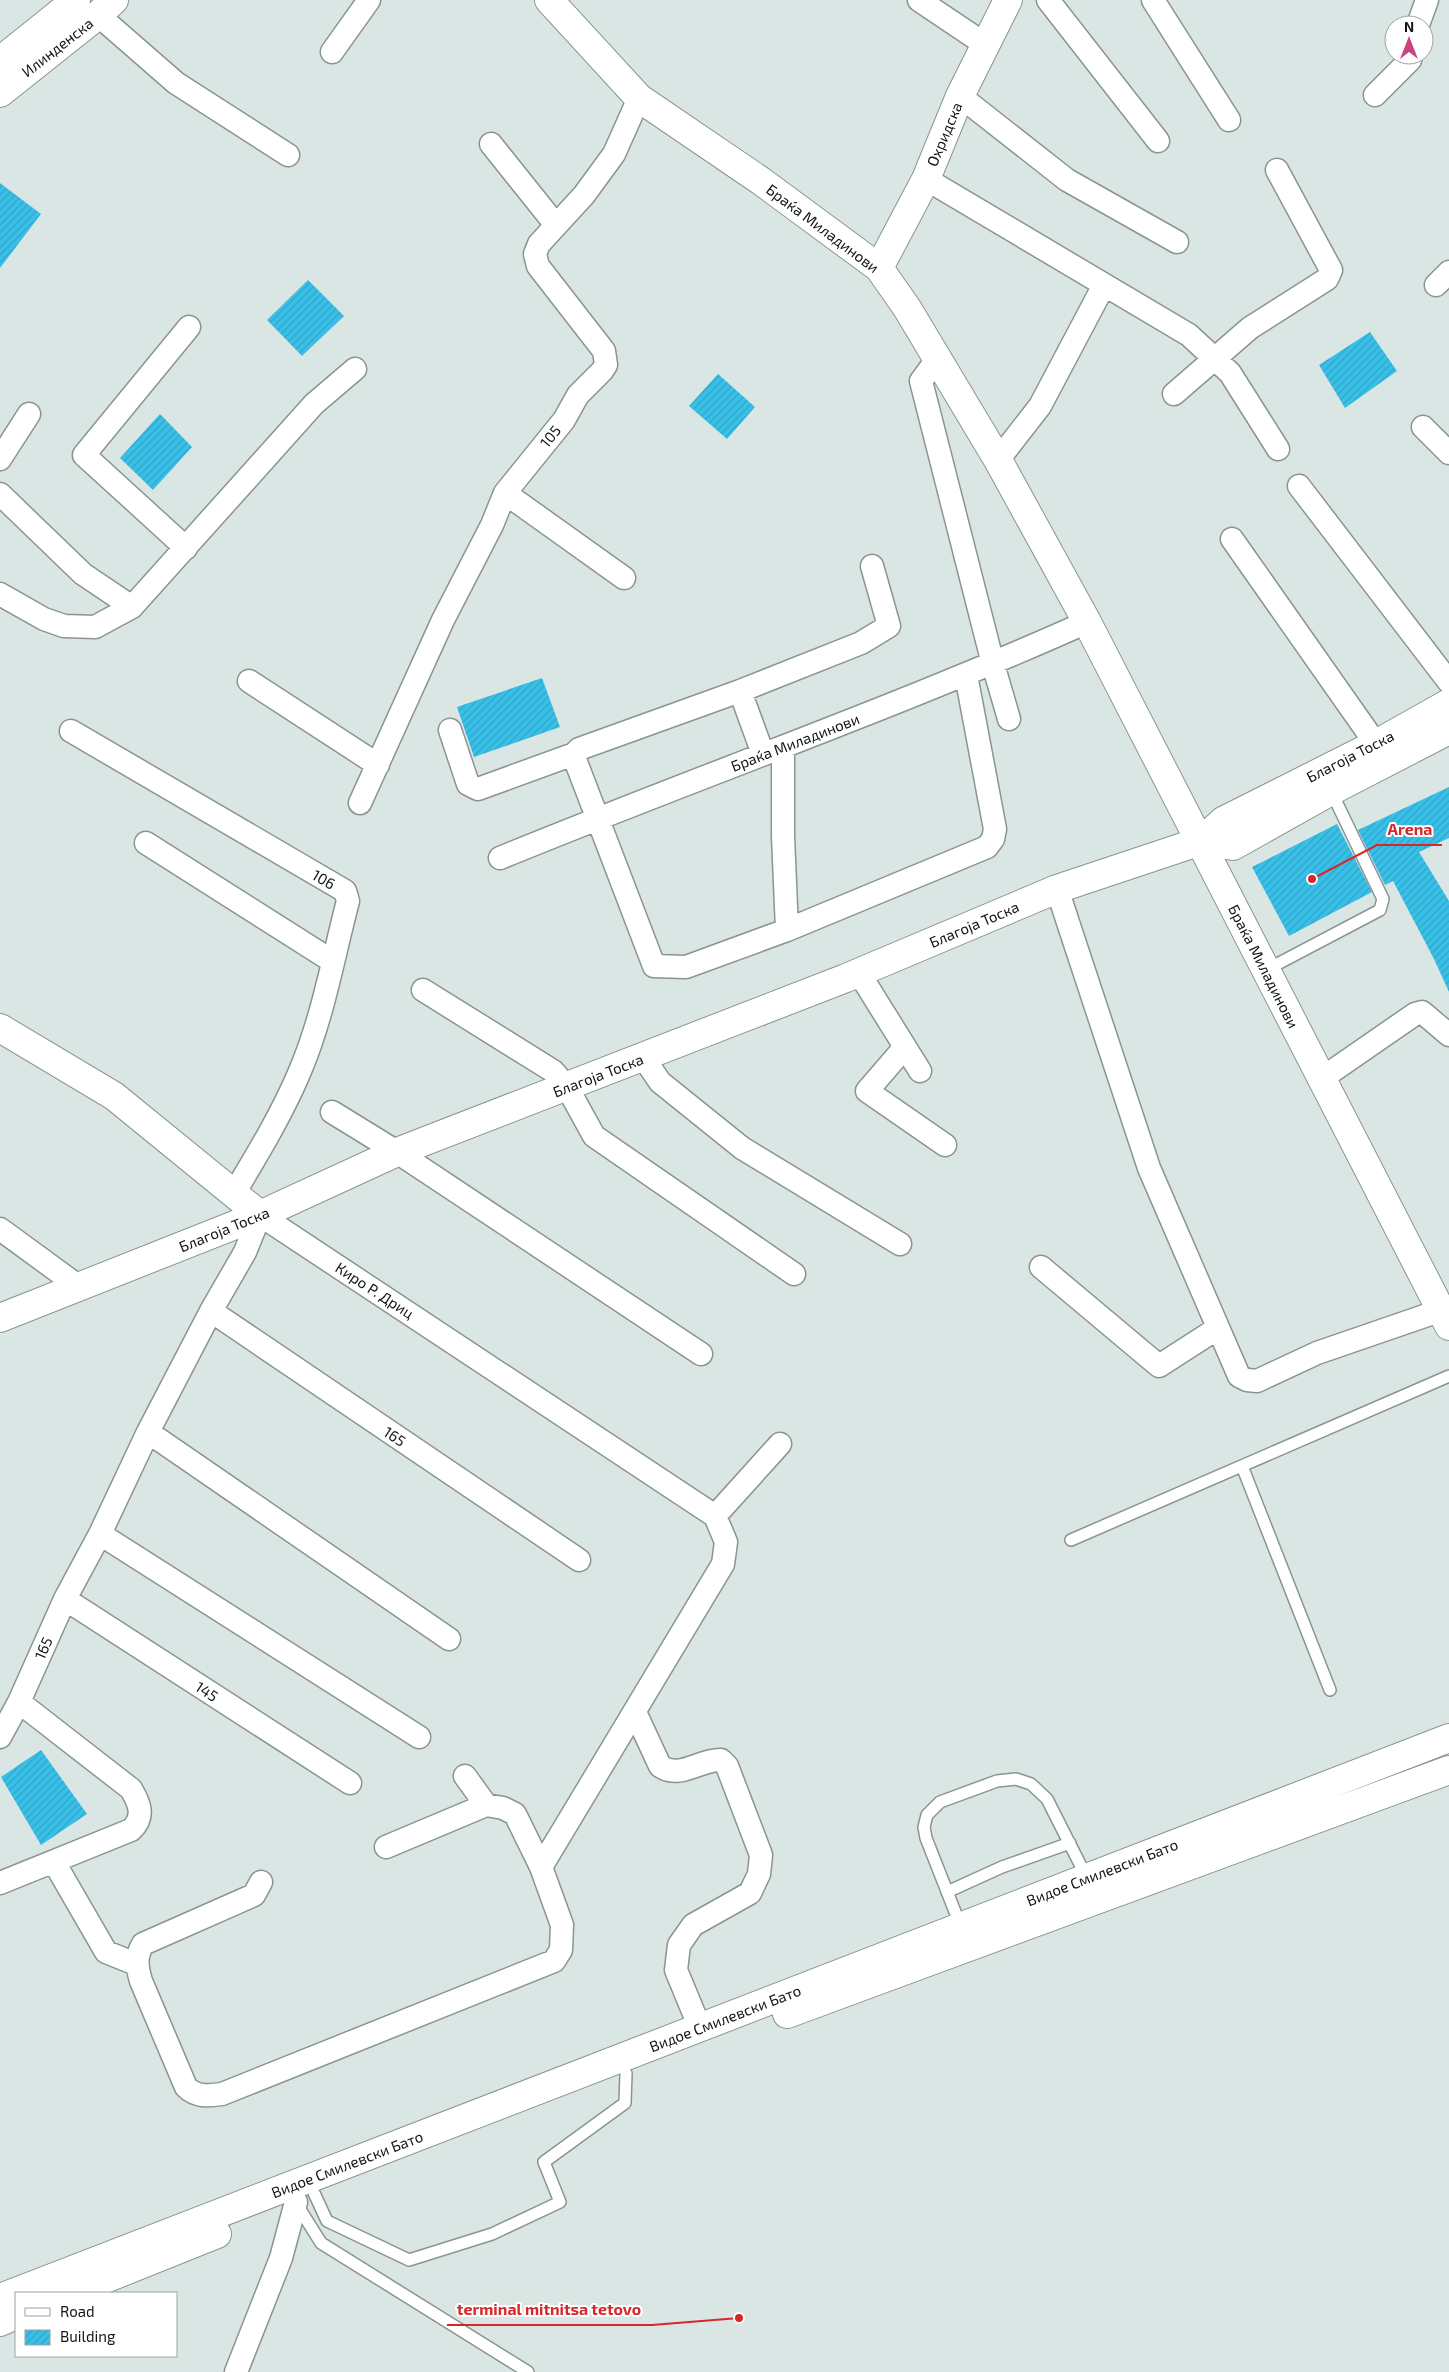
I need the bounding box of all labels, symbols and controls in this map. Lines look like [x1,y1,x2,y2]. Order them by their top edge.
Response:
street label: Илинденска [18,14,96,80]
north arrow [1384,15,1434,65]
text: N [1404,18,1414,35]
street label: Охридска [922,99,966,169]
street label: Браќа Миладинови [763,180,883,276]
street label: 105 [536,421,564,451]
street label: Браќа Миладинови [728,709,862,775]
street label: Благоја Тоска [1303,726,1397,787]
callout: Arena [1377,814,1442,845]
text: Arena [1388,819,1432,838]
street label: 106 [309,865,339,893]
street label: Благоја Тоска [926,897,1022,952]
street label: Браќа Миладинови [1225,901,1303,1031]
street label: Благоја Тоска [550,1049,646,1101]
street label: Благоја Тоска [176,1203,272,1256]
street label: Киро Р. Дриц [332,1258,418,1322]
street label: 165 [381,1422,409,1450]
street label: 165 [30,1634,56,1662]
street label: 145 [192,1677,222,1705]
street label: Видое Смилевски Бато [1024,1835,1180,1909]
street label: Видое Смилевски Бато [647,1981,803,2055]
street label: Видое Смилевски Бато [269,2127,425,2201]
legend [15,2292,178,2357]
callout: terminal mitnitsa tetovo [447,2294,652,2325]
text: terminal mitnitsa tetovo [457,2299,641,2318]
text: Road [60,2302,95,2320]
text: Building [60,2327,116,2345]

